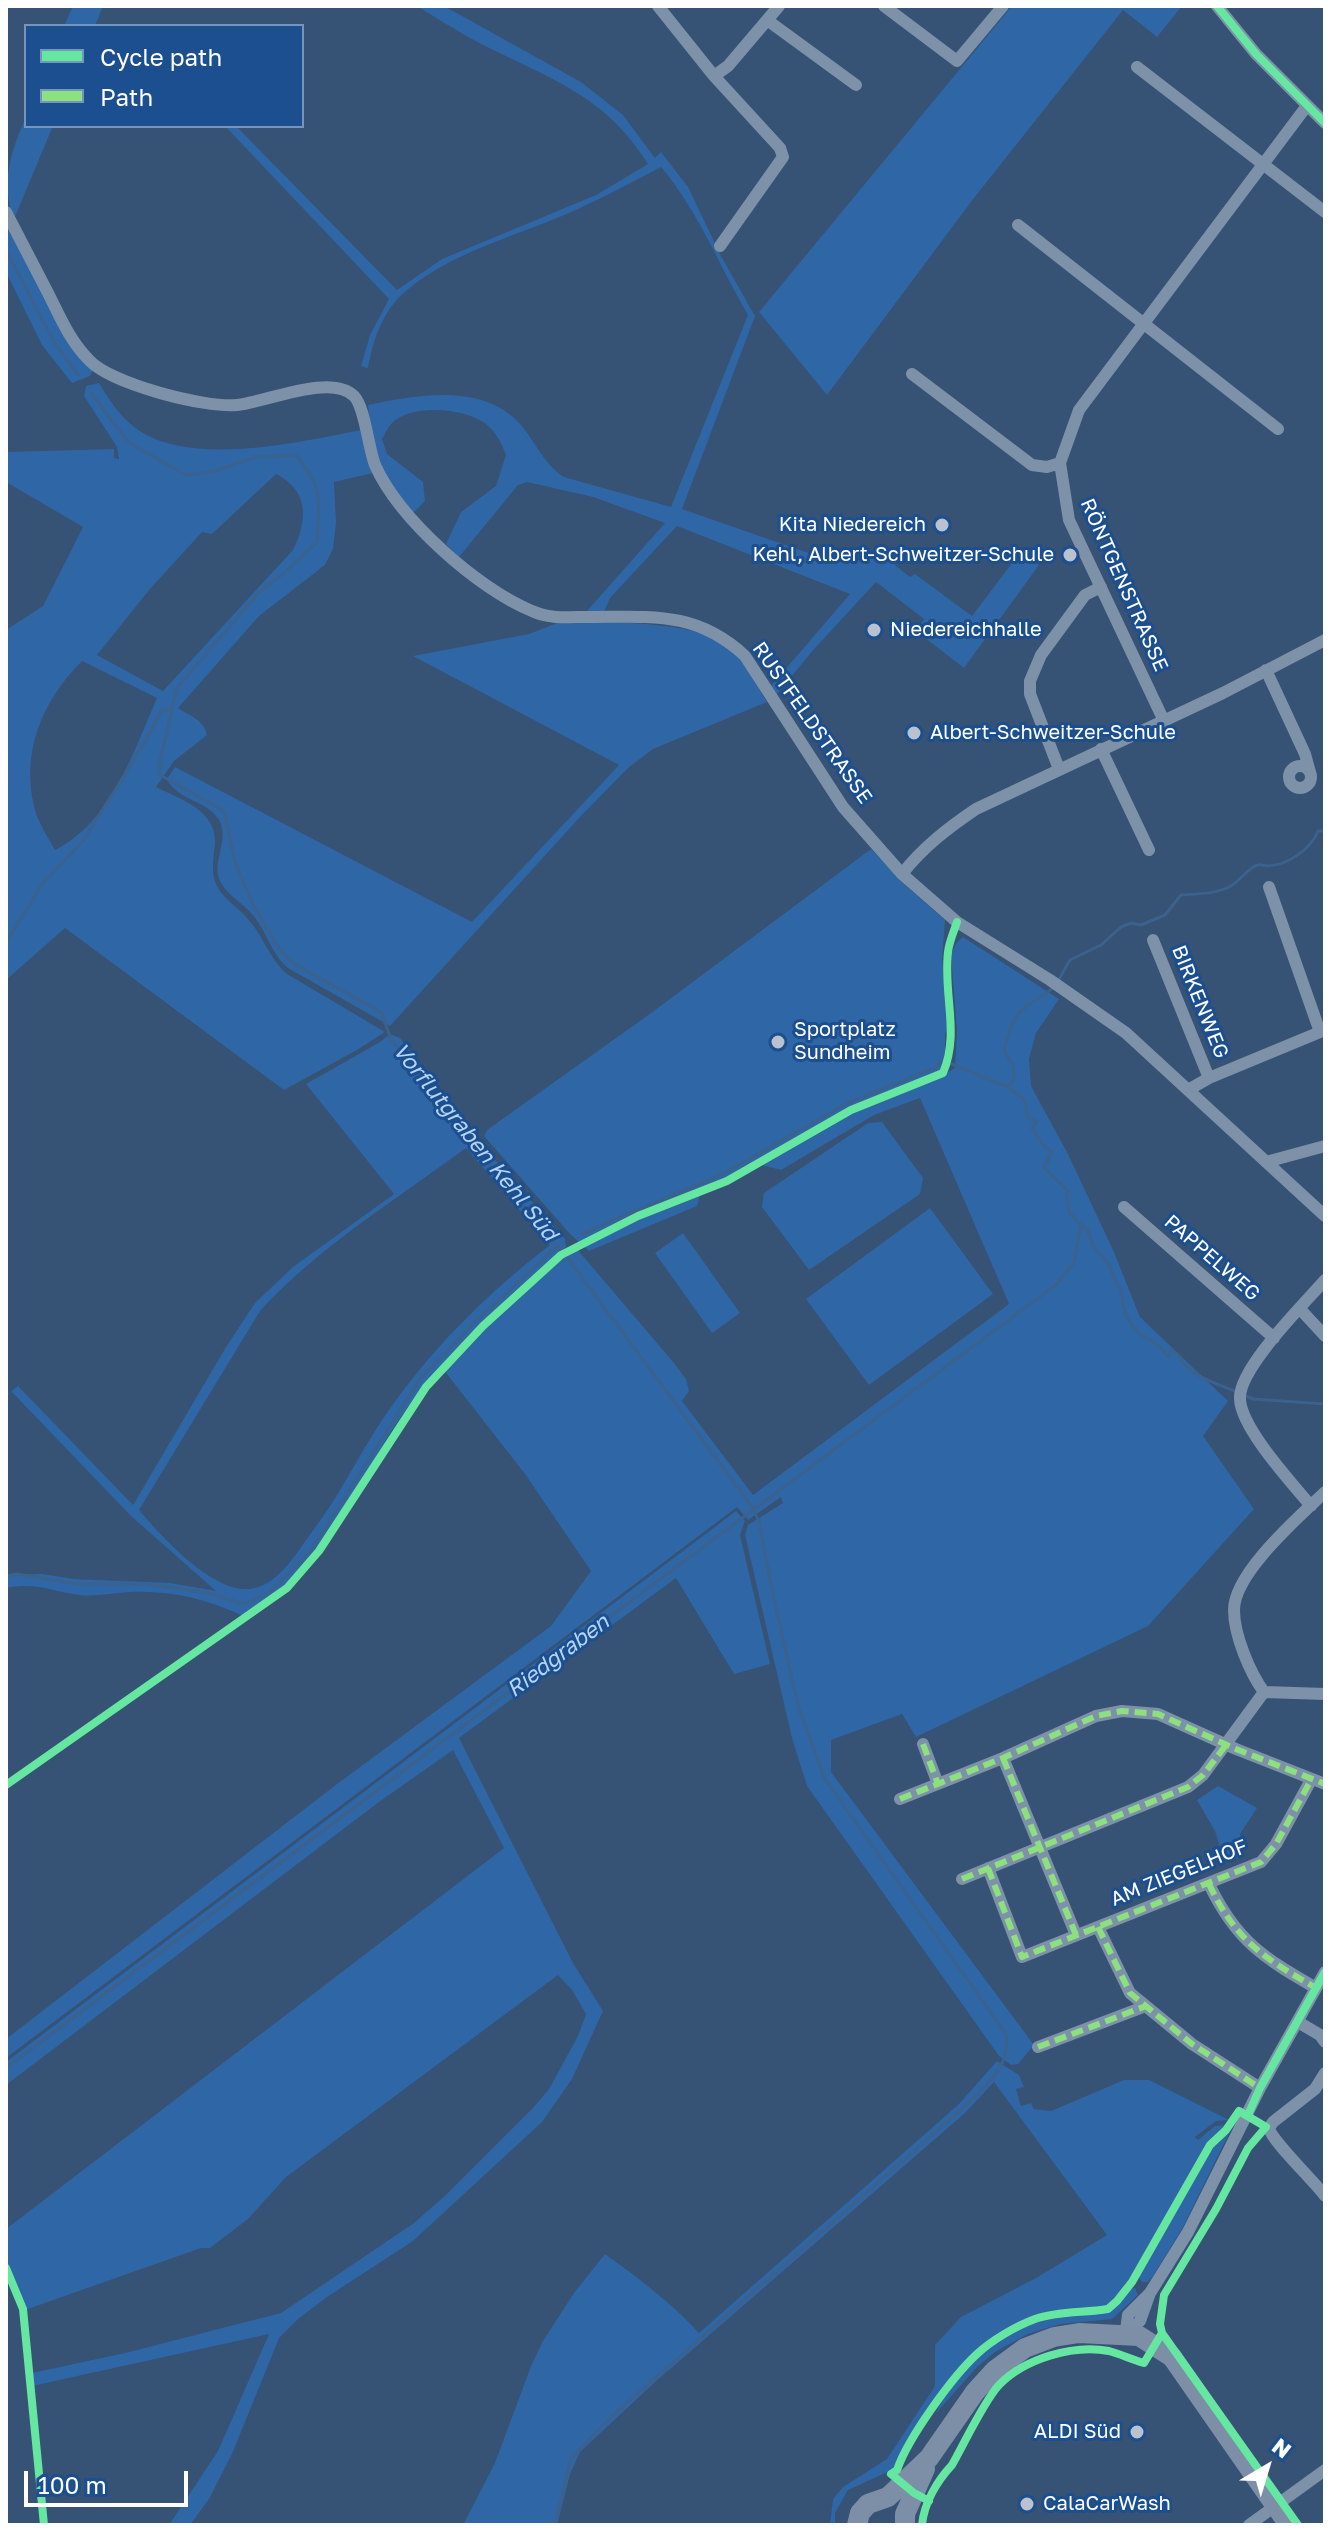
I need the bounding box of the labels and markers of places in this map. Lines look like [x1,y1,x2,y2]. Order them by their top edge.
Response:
place label: Kita Niedereich [779,513,926,537]
marker: Kita Niedereich [933,516,951,534]
place label: Kehl, Albert-Schweitzer-Schule [753,543,1054,567]
marker: Kehl, Albert-Schweitzer-Schule [1061,546,1079,564]
place label: Niedereichhalle [890,618,1042,642]
marker: Niedereichhalle [865,621,883,639]
place label: Albert-Schweitzer-Schule [930,721,1176,745]
marker: Albert-Schweitzer-Schule [905,724,923,742]
place label: Sportplatz Sundheim [794,1018,896,1065]
marker: Sportplatz Sundheim [769,1033,787,1051]
place label: ALDI Süd [1034,2420,1121,2444]
marker: ALDI Süd [1128,2423,1146,2441]
place label: CalaCarWash [1043,2492,1171,2516]
marker: CalaCarWash [1018,2495,1036,2513]

